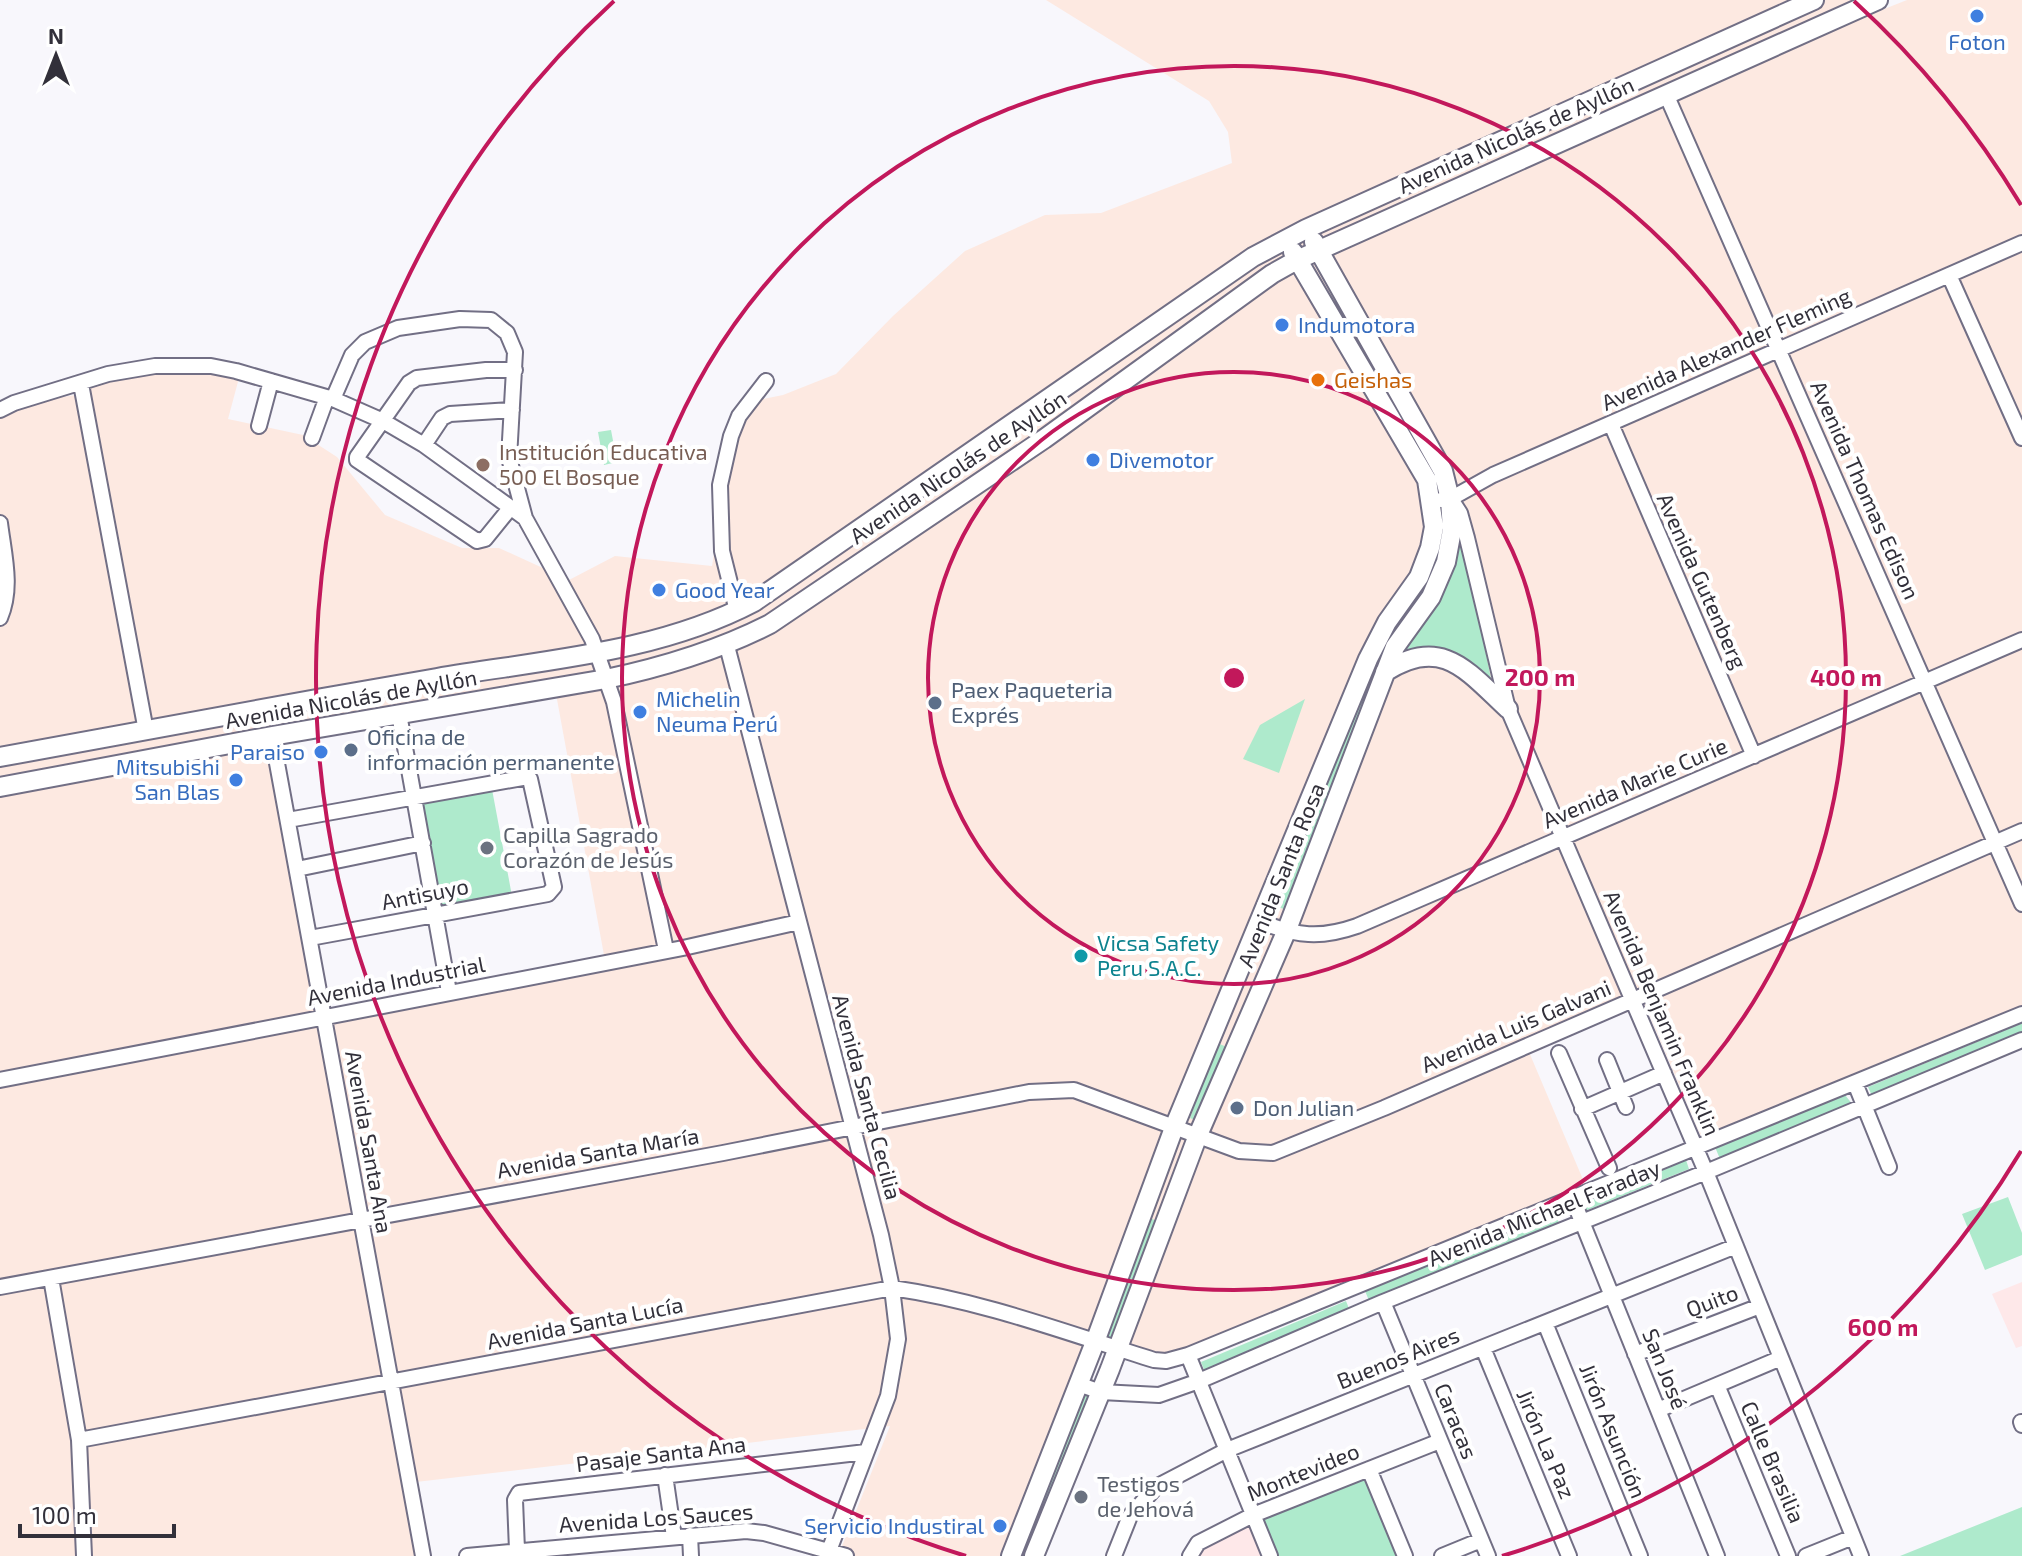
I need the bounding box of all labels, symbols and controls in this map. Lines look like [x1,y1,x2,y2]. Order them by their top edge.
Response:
marker: Foton [1968,7,1986,25]
north arrow [16,16,96,96]
text: N [48,22,64,48]
place label: Foton [1948,28,2006,54]
street label: Avenida Nicolás de Ayllón [1394,70,1637,198]
street label: Avenida Alexander Fleming [1597,281,1854,415]
place label: Indumotora [1298,311,1415,337]
marker: Indumotora [1273,316,1291,334]
place label: Geishas [1334,366,1412,392]
marker: Geishas [1309,371,1327,389]
street label: Avenida Thomas Edison [1806,376,1926,603]
street label: Avenida Nicolás de Ayllón [844,384,1070,548]
place label: Institución Educativa 500 El Bosque [499,438,708,489]
place label: Divemotor [1109,446,1214,472]
marker: Divemotor [1084,451,1102,469]
marker: Institución Educativa 500 El Bosque [474,456,492,474]
street label: Avenida Gutenberg [1653,489,1753,672]
place label: Good Year [675,576,775,602]
marker: Good Year [650,581,668,599]
text: 200 m [1505,662,1575,691]
text: 400 m [1810,662,1882,691]
street label: Avenida Nicolás de Ayllón [223,663,479,733]
centre of rings [1220,664,1248,692]
place label: Paex Paqueteria Exprés [951,676,1113,727]
place label: Michelin Neuma Perú [656,685,778,736]
marker: Paex Paqueteria Exprés [926,694,944,712]
marker: Michelin Neuma Perú [631,703,649,721]
place label: Oficina de información permanente [367,723,615,774]
street label: Avenida Marie Curie [1538,731,1731,833]
place label: Paraiso [230,738,305,764]
marker: Oficina de información permanente [342,741,360,759]
marker: Paraiso [312,743,330,761]
place label: Mitsubishi San Blas [116,753,220,804]
marker: Mitsubishi San Blas [227,771,245,789]
street label: Avenida Santa Rosa [1231,779,1329,970]
place label: Capilla Sagrado Corazón de Jesús [503,821,673,872]
marker: Capilla Sagrado Corazón de Jesús [478,839,496,857]
street label: Antisuyo [379,872,470,914]
street label: Avenida Benjamin Franklin [1598,886,1726,1139]
place label: Vicsa Safety Peru S.A.C. [1097,929,1220,980]
marker: Vicsa Safety Peru S.A.C. [1072,947,1090,965]
street label: Avenida Industrial [305,950,487,1010]
street label: Avenida Luis Galvani [1417,973,1614,1077]
street label: Avenida Santa Cecilia [828,991,908,1202]
street label: Avenida Santa Ana [341,1048,399,1235]
place label: Don Julian [1253,1094,1354,1120]
marker: Don Julian [1228,1099,1246,1117]
street label: Avenida Santa María [495,1121,701,1183]
street label: Avenida Michael Faraday [1424,1153,1664,1271]
street label: Quito [1682,1278,1742,1323]
street label: Avenida Santa Lucía [485,1290,685,1354]
text: 600 m [1848,1312,1918,1341]
street label: Buenos Aires [1333,1321,1463,1393]
street label: San José [1638,1325,1694,1413]
street label: Jirón Asunción [1575,1360,1653,1502]
street label: Caracas [1430,1379,1484,1462]
street label: Jirón La Paz [1512,1385,1582,1502]
street label: Calle Brasilia [1737,1397,1811,1526]
street label: Pasaje Santa Ana [574,1430,747,1477]
street label: Montevideo [1243,1437,1363,1505]
place label: Testigos de Jehová [1097,1470,1194,1521]
scale bar [20,1488,174,1538]
marker: Testigos de Jehová [1072,1488,1090,1506]
street label: Avenida Los Sauces [558,1497,754,1537]
text: 100 m [32,1500,97,1529]
place label: Servicio Industiral [804,1512,984,1538]
marker: Servicio Industiral [991,1517,1009,1535]

